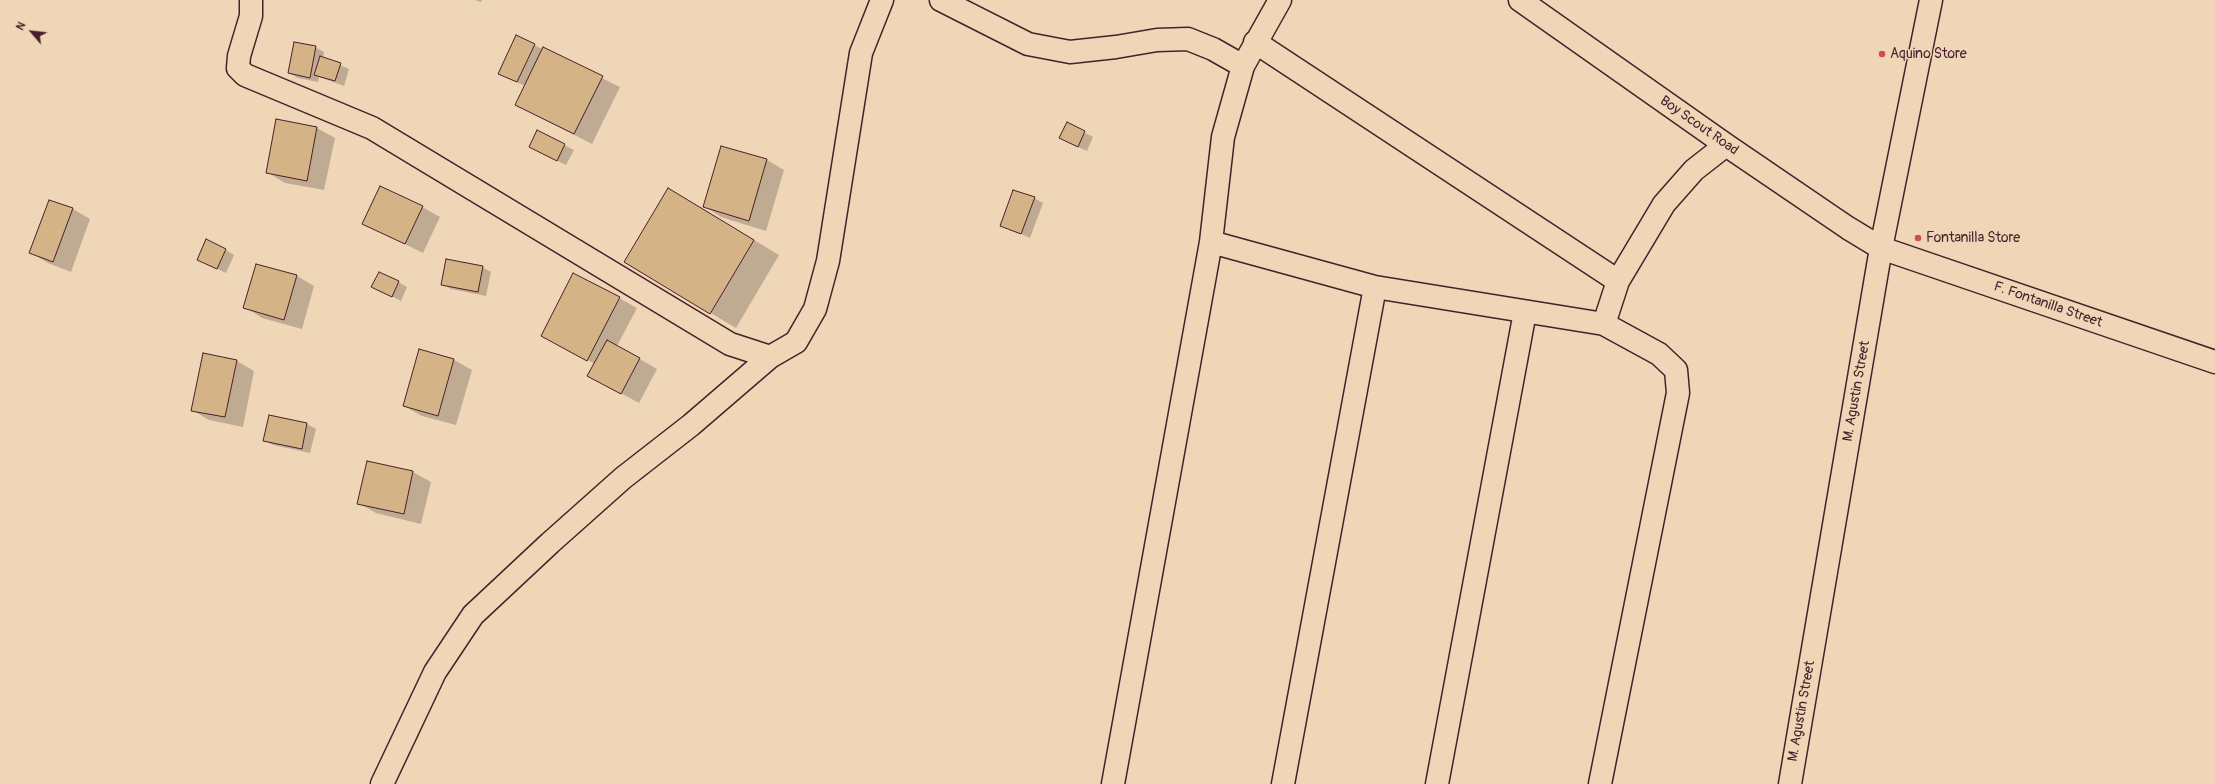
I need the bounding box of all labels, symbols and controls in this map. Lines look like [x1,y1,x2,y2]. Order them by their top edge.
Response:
north arrow [12,12,52,52]
text: N [13,20,28,32]
place label: Aquino Store [1890,46,1967,62]
marker: Aquino Store [1877,49,1887,59]
street label: Boy Scout Road [1657,93,1741,159]
place label: Fontanilla Store [1926,230,2020,246]
marker: Fontanilla Store [1913,233,1923,243]
street label: F. Fontanilla Street [1991,279,2105,331]
street label: M. Agustin Street [1840,339,1874,443]
street label: M. Agustin Street [1785,659,1819,763]

